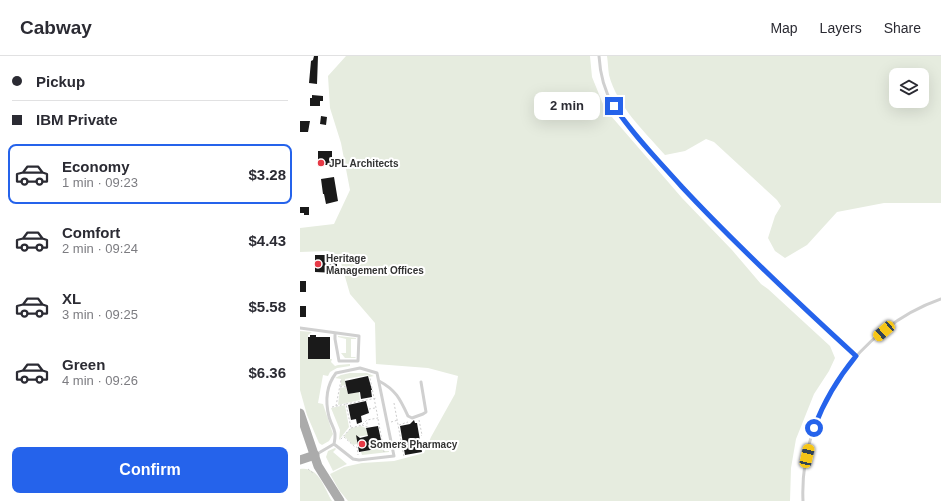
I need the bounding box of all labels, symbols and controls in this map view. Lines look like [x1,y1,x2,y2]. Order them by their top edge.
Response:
text: Cabway [20,17,92,38]
text: Map [770,20,798,36]
text: Layers [820,20,862,36]
text: Share [884,20,921,36]
map controls [889,68,929,108]
button: layers [889,68,929,108]
text: Pickup [36,73,85,90]
callout: 2 min [534,92,600,120]
route end [605,97,623,115]
text: 2 min [550,98,584,113]
text: IBM Private [36,111,118,128]
icon: car [14,156,50,192]
text: Economy [62,158,130,175]
marker: JPL Architects [316,158,326,168]
place label: JPL Architects [329,158,399,169]
text: $3.28 [248,166,286,183]
text: 1 min · 09:23 [62,175,138,190]
icon: car [14,222,50,258]
text: Comfort [62,224,120,241]
text: $4.43 [248,232,286,249]
text: 2 min · 09:24 [62,241,138,256]
place label: Heritage Management Offices [326,253,424,276]
marker: Heritage Management Offices [313,259,323,269]
icon: car [14,288,50,324]
text: XL [62,290,81,307]
text: $5.58 [248,298,286,315]
text: 3 min · 09:25 [62,307,138,322]
car [871,319,897,343]
icon: car [14,354,50,390]
text: Green [62,356,105,373]
text: $6.36 [248,364,286,381]
text: 4 min · 09:26 [62,373,138,388]
route start [805,419,823,437]
marker: Somers Pharmacy [357,439,367,449]
place label: Somers Pharmacy [370,439,458,450]
car [798,443,816,469]
button: Confirm [12,447,288,493]

